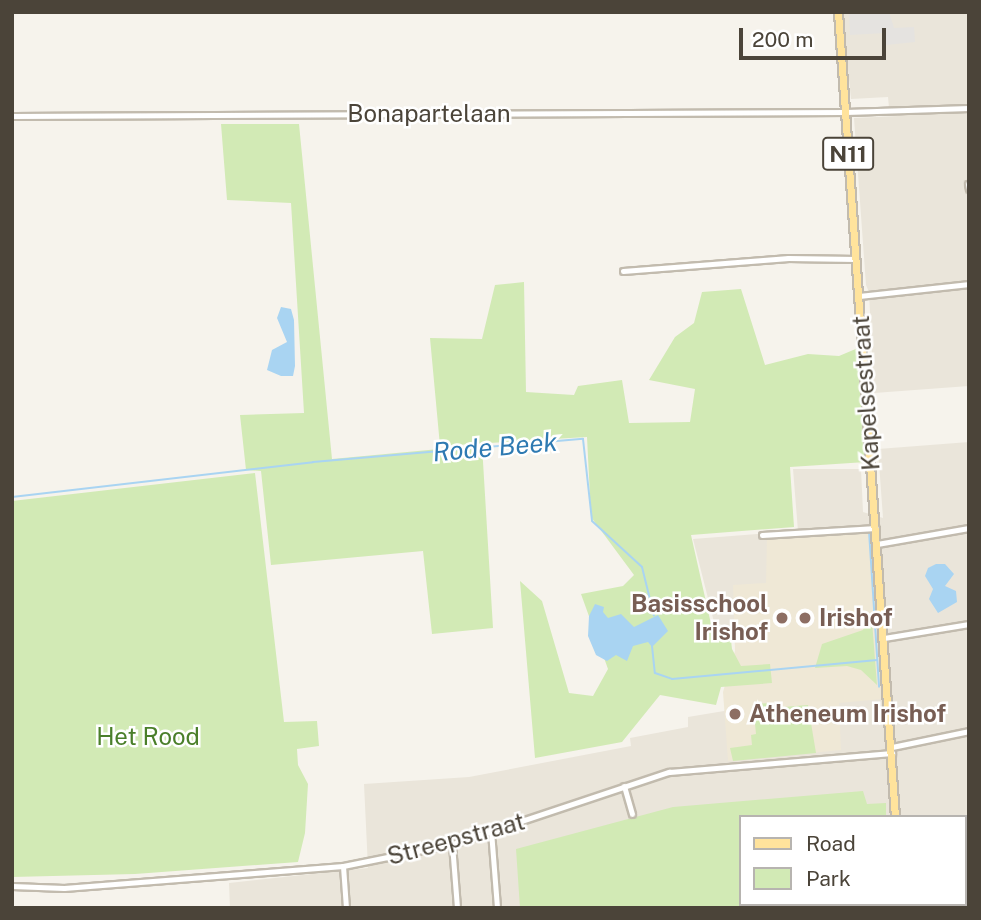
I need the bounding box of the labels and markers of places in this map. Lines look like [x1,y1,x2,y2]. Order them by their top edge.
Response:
place label: Basisschool Irishof [631,590,768,646]
place label: Irishof [819,604,893,632]
marker: Basisschool Irishof [774,610,790,626]
marker: Irishof [797,610,813,626]
place label: Atheneum Irishof [749,700,946,728]
marker: Atheneum Irishof [727,706,743,722]

